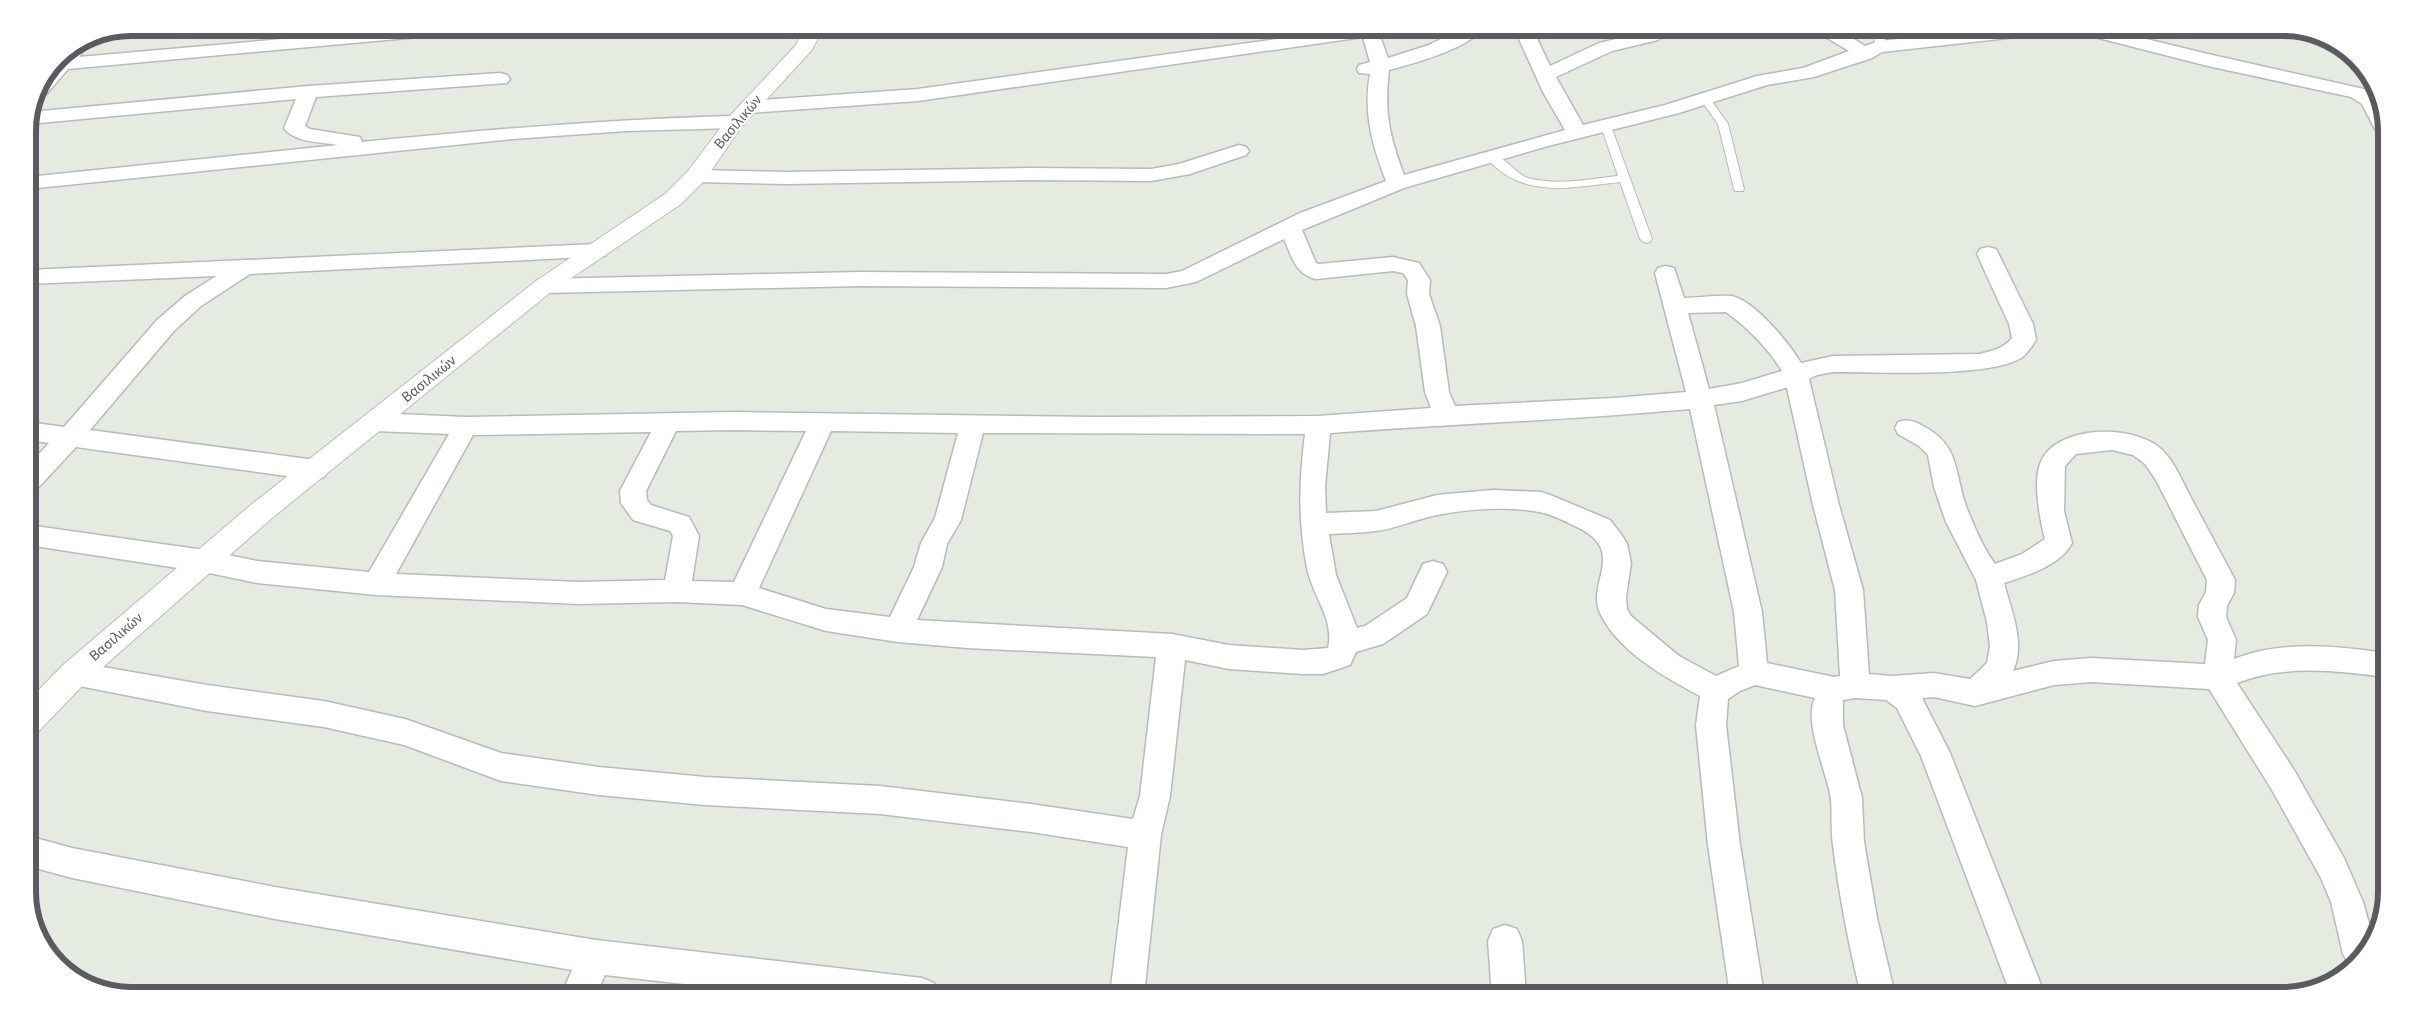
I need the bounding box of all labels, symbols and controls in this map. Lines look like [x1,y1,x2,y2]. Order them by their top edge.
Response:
street label: Βασιλικών [709,90,767,154]
street label: Βασιλικών [397,350,461,408]
street label: Βασιλικών [85,608,147,666]

